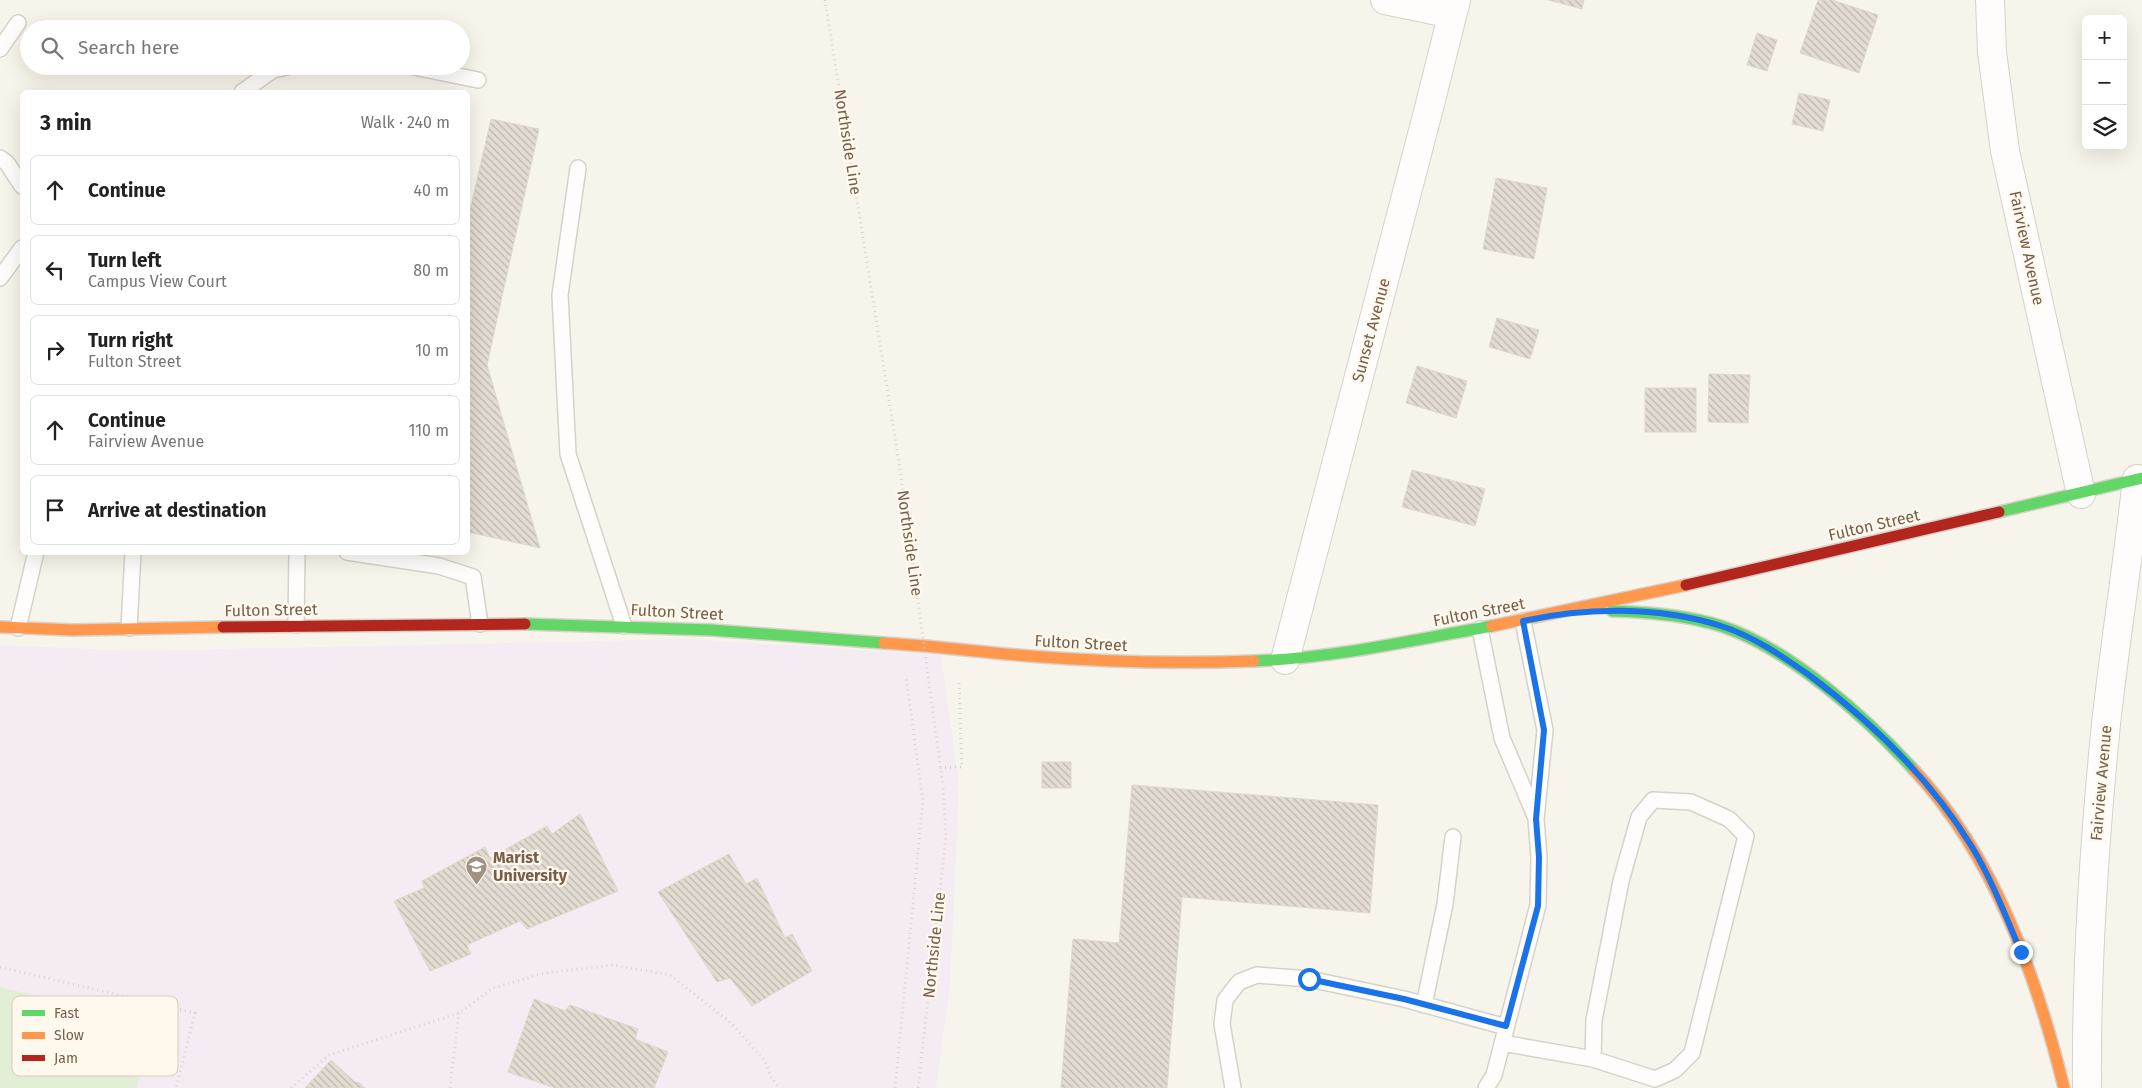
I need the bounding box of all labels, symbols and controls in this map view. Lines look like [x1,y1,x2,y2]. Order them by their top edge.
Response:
map controls [2082,15,2127,150]
button: + [2082,15,2127,60]
search box [20,20,470,75]
icon: search [38,34,66,62]
text: Search here [78,36,179,59]
button: − [2082,60,2127,105]
street label: Northside Line [830,88,866,196]
button: layers [2082,105,2127,150]
text: 3 min [40,110,92,136]
text: Walk · 240 m [361,113,450,132]
icon: ahead [41,176,69,204]
text: Continue [88,179,166,202]
text: 40 m [414,181,449,200]
street label: Fairview Avenue [2006,189,2048,307]
text: Turn left [88,249,162,272]
icon: left [41,256,69,284]
text: 80 m [413,261,449,280]
text: Campus View Court [88,272,227,291]
street label: Sunset Avenue [1348,276,1394,384]
text: Turn right [88,329,173,352]
icon: right [41,336,69,364]
text: 10 m [415,341,449,360]
text: Fulton Street [88,352,181,371]
text: Continue [88,409,166,432]
icon: ahead [41,416,69,444]
text: 110 m [408,421,449,440]
text: Fairview Avenue [88,432,204,451]
street label: Northside Line [893,489,927,597]
icon: arrive [41,496,69,524]
text: Arrive at destination [88,499,267,522]
street label: Fulton Street [1826,505,1922,545]
street label: Fulton Street [1431,594,1527,630]
street label: Fulton Street [224,600,318,620]
street label: Fulton Street [630,600,724,624]
street label: Fulton Street [1034,631,1128,655]
street label: Fairview Avenue [2086,724,2116,842]
place label: Marist University [493,848,568,885]
school or university icon: Marist University [465,854,489,885]
street label: Northside Line [919,891,949,999]
route end [2010,941,2033,964]
route start [1298,968,1321,991]
legend [12,996,178,1076]
text: Fast [54,1005,80,1022]
text: Slow [54,1027,84,1044]
text: Jam [54,1050,78,1067]

